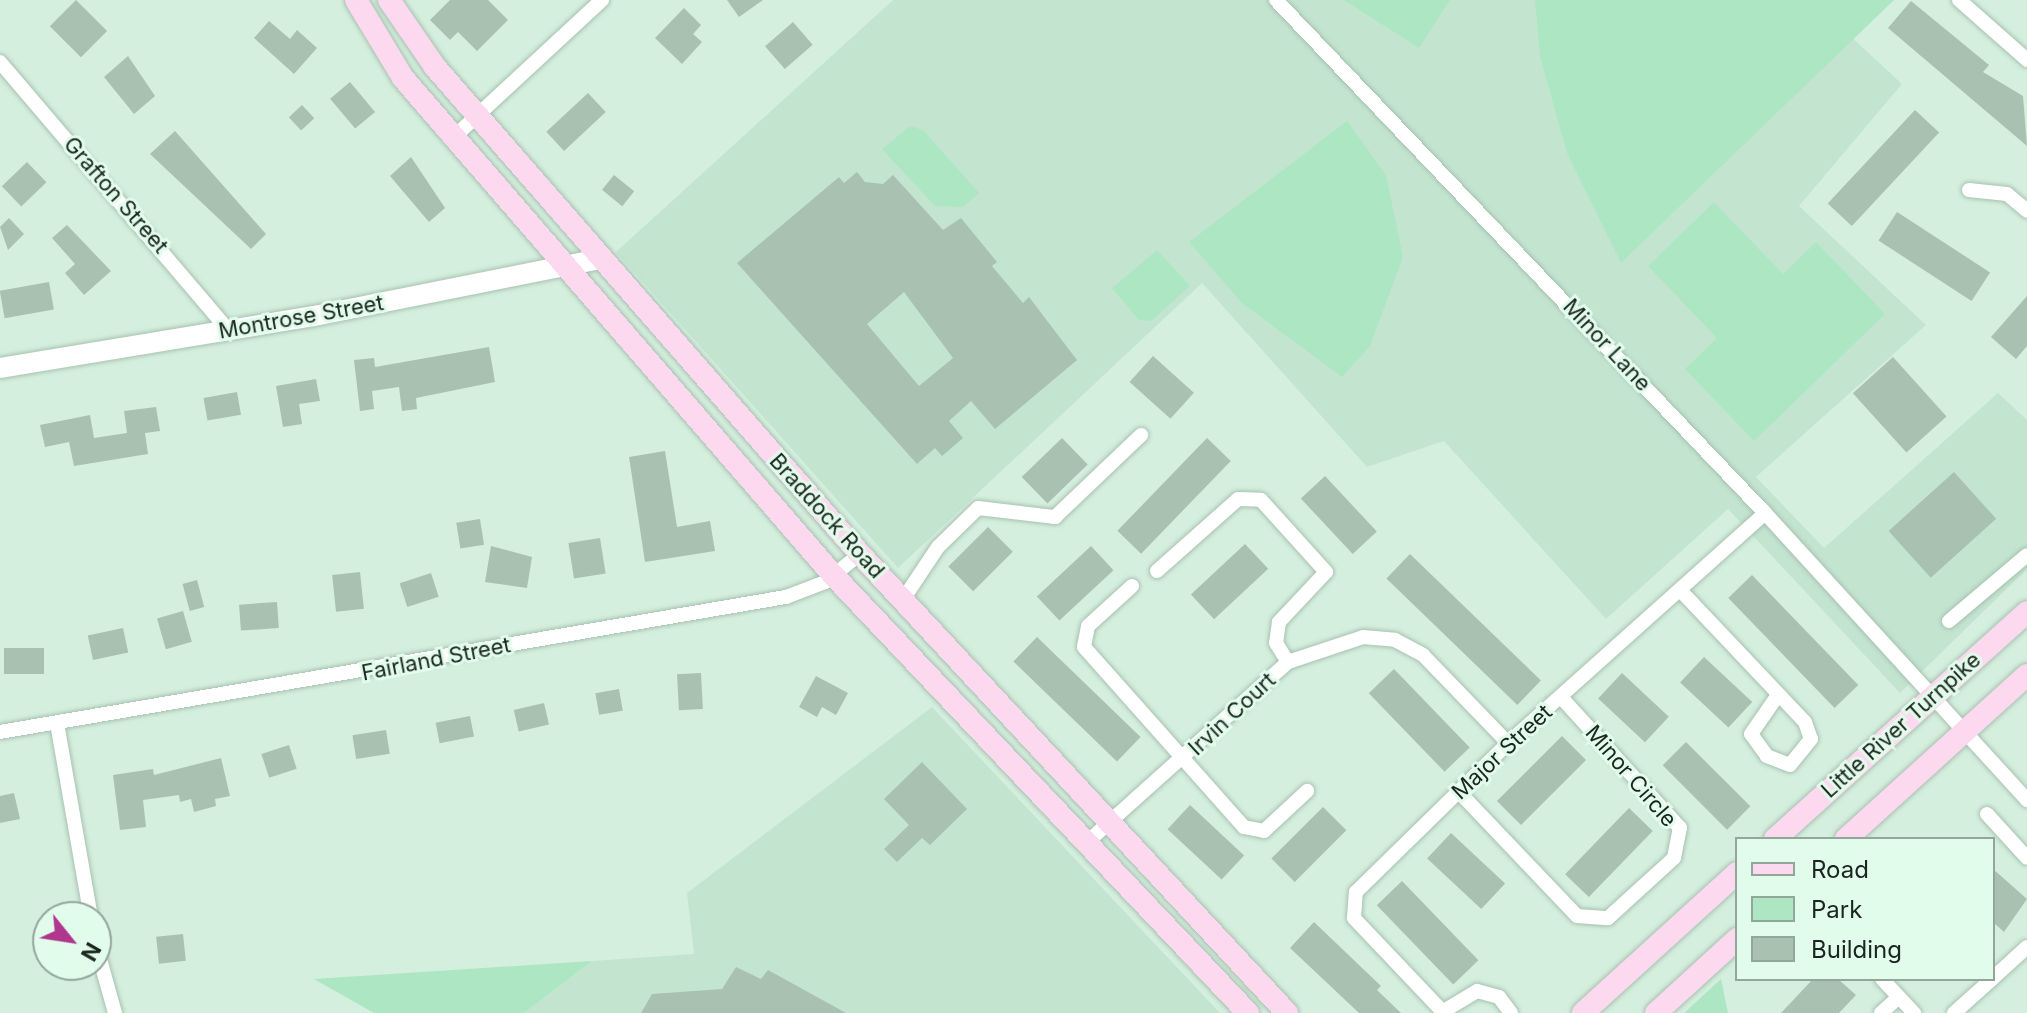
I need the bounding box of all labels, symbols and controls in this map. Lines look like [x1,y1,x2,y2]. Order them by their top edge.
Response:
street label: Grafton Street [58,131,174,259]
street label: Montrose Street [216,289,386,345]
street label: Minor Lane [1558,293,1656,397]
street label: Braddock Road [764,448,890,584]
street label: Fairland Street [359,632,513,686]
street label: Little River Turnpike [1816,647,1986,803]
street label: Irvin Court [1183,667,1281,761]
street label: Major Street [1446,699,1558,805]
street label: Minor Circle [1580,720,1682,832]
legend [1735,837,1995,981]
text: Road [1811,855,1869,884]
text: Park [1811,895,1862,924]
north arrow [32,901,112,981]
text: Building [1811,935,1902,964]
text: N [76,938,107,966]

